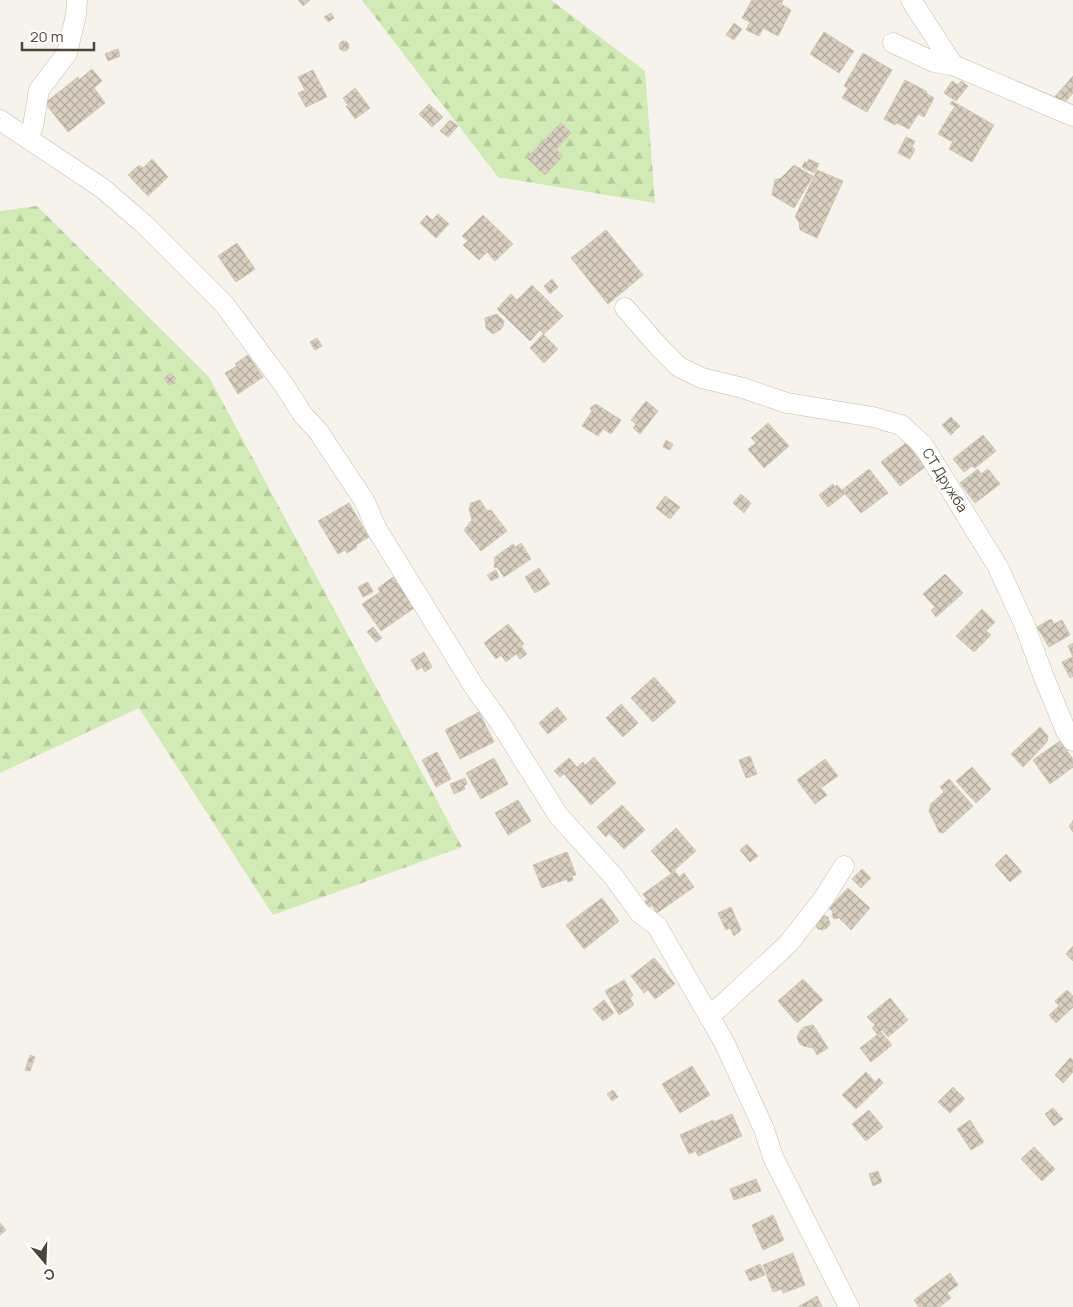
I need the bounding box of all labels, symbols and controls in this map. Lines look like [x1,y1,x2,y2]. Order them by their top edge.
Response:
scale bar [22,20,95,52]
text: 20 m [30,26,63,47]
street label: СТ Дружба [918,444,973,515]
north arrow [20,1237,70,1287]
text: С [41,1264,57,1285]

